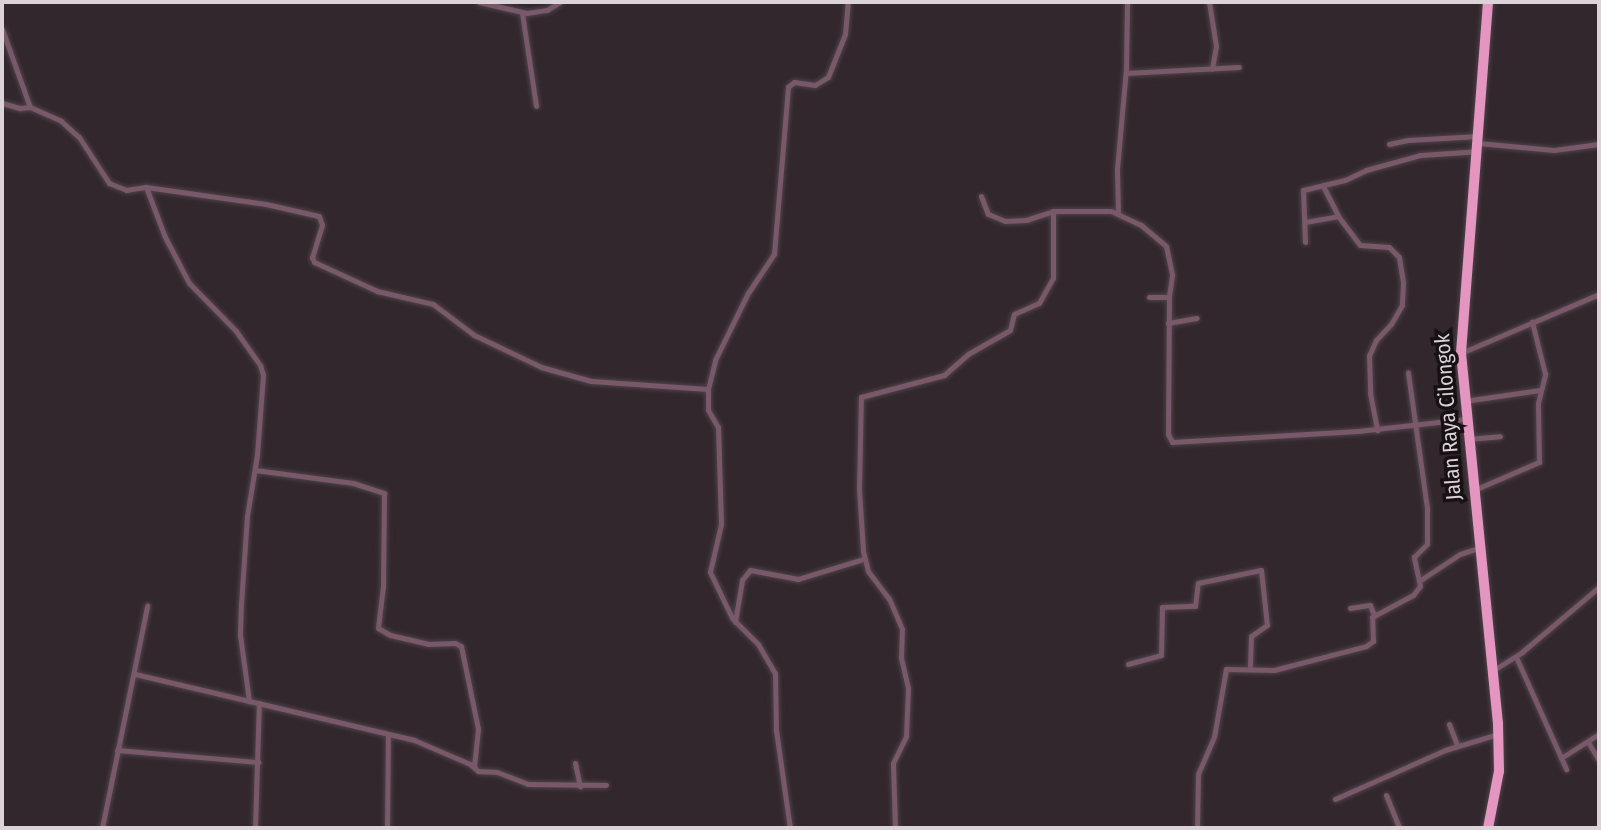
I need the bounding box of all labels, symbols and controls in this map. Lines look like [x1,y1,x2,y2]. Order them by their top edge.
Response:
street label: Jalan Raya Cilongok [1430,333,1466,501]

